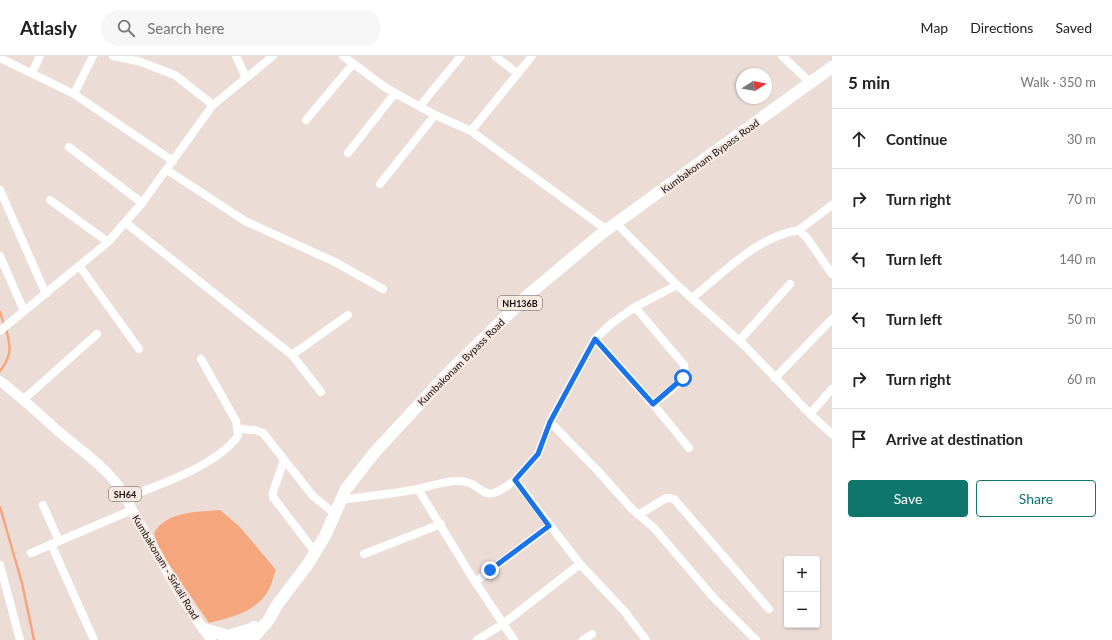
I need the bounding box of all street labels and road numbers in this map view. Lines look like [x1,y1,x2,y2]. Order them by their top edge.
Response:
street label: Kumbakonam Bypass Road [659,116,761,196]
road number: NH136B [498,296,542,310]
street label: Kumbakonam Bypass Road [415,316,507,408]
road number: SH64 [109,487,141,501]
street label: Kumbakonam - Sirkali Road [130,513,202,621]

